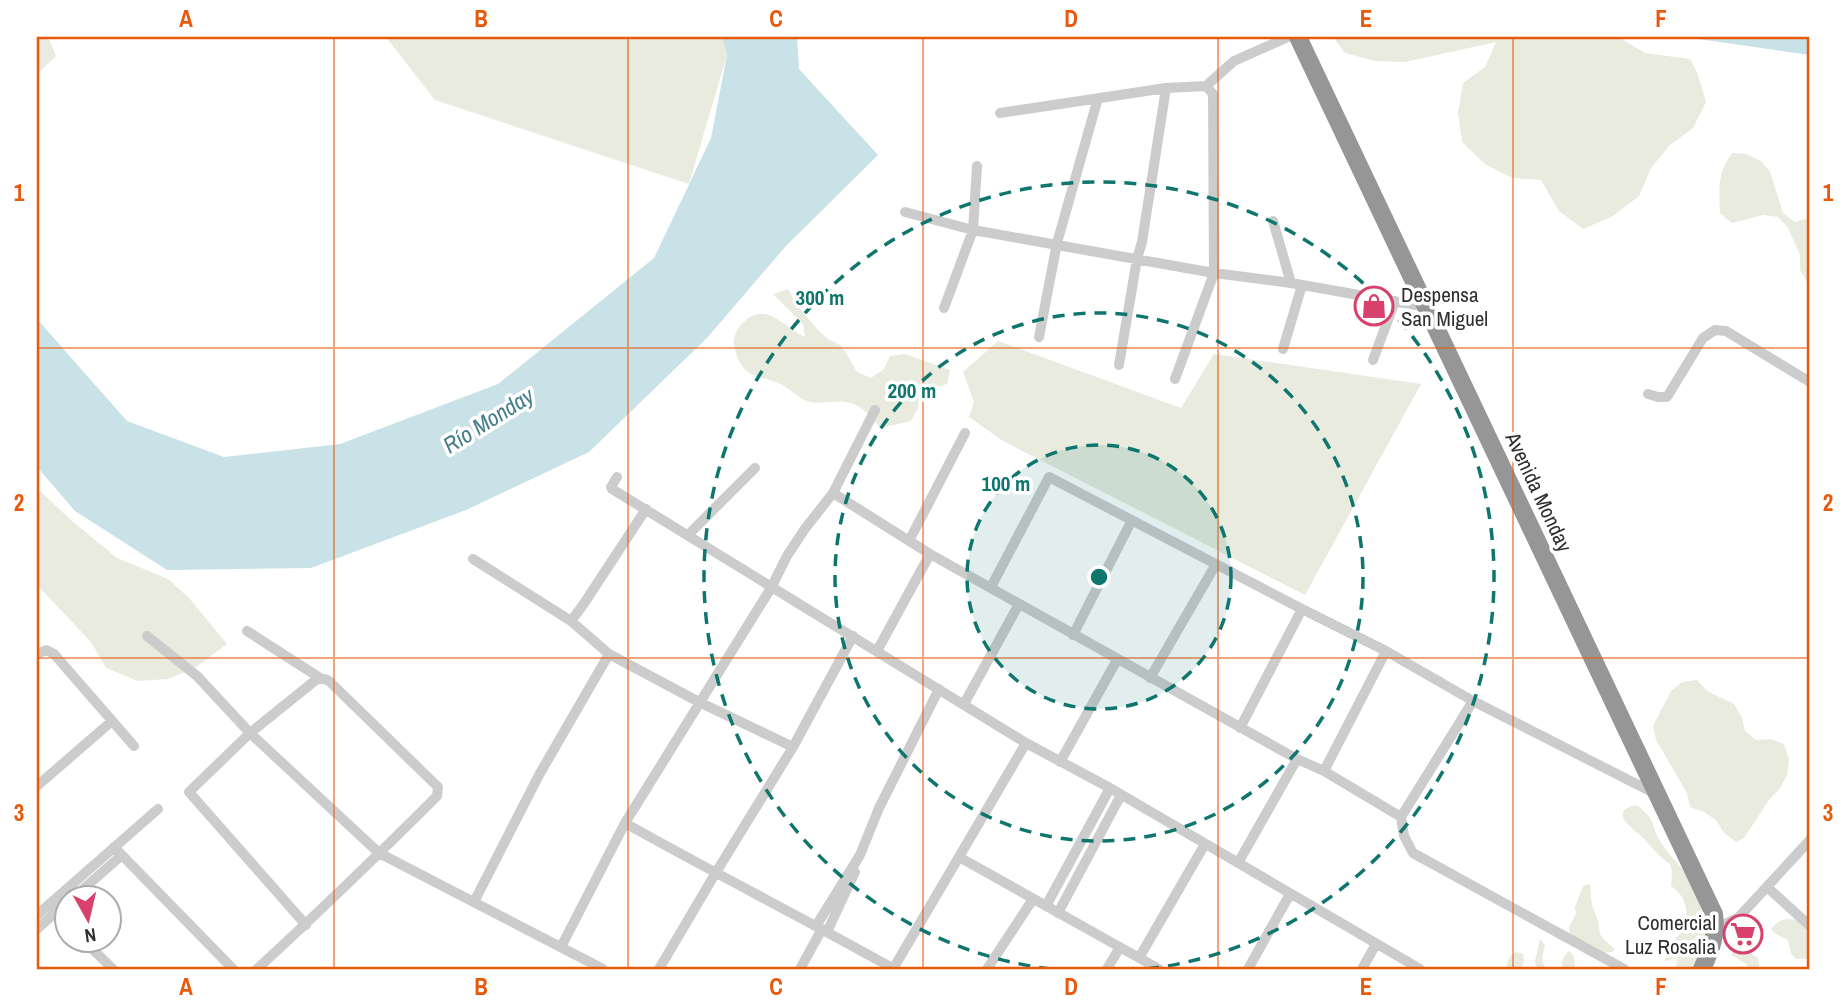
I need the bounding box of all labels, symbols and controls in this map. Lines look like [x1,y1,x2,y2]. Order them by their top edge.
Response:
text: A [179,3,193,34]
text: B [474,3,488,34]
text: C [769,3,783,34]
text: D [1064,3,1078,34]
text: E [1360,3,1372,34]
text: F [1655,3,1667,34]
text: 1 [14,177,25,208]
text: 1 [1823,177,1834,208]
place label: Despensa San Miguel [1401,280,1488,333]
text: 300 m [796,283,844,312]
shop icon: Despensa San Miguel [1353,285,1395,327]
text: 200 m [888,376,936,405]
water label: Río Monday [437,379,541,460]
street label: Avenida Monday [1498,427,1580,557]
text: 100 m [982,469,1030,498]
text: 2 [14,487,24,518]
text: 2 [1823,487,1833,518]
centre of rings [1087,565,1111,589]
text: 3 [14,797,24,828]
text: 3 [1823,797,1833,828]
north arrow [52,884,122,954]
place label: Comercial Luz Rosalia [1625,908,1716,961]
supermarket icon: Comercial Luz Rosalia [1722,913,1764,955]
text: N [83,922,98,949]
text: A [179,971,193,1002]
text: B [474,971,488,1002]
text: C [769,971,783,1002]
text: D [1064,971,1078,1002]
text: E [1360,971,1372,1002]
text: F [1655,971,1667,1002]

